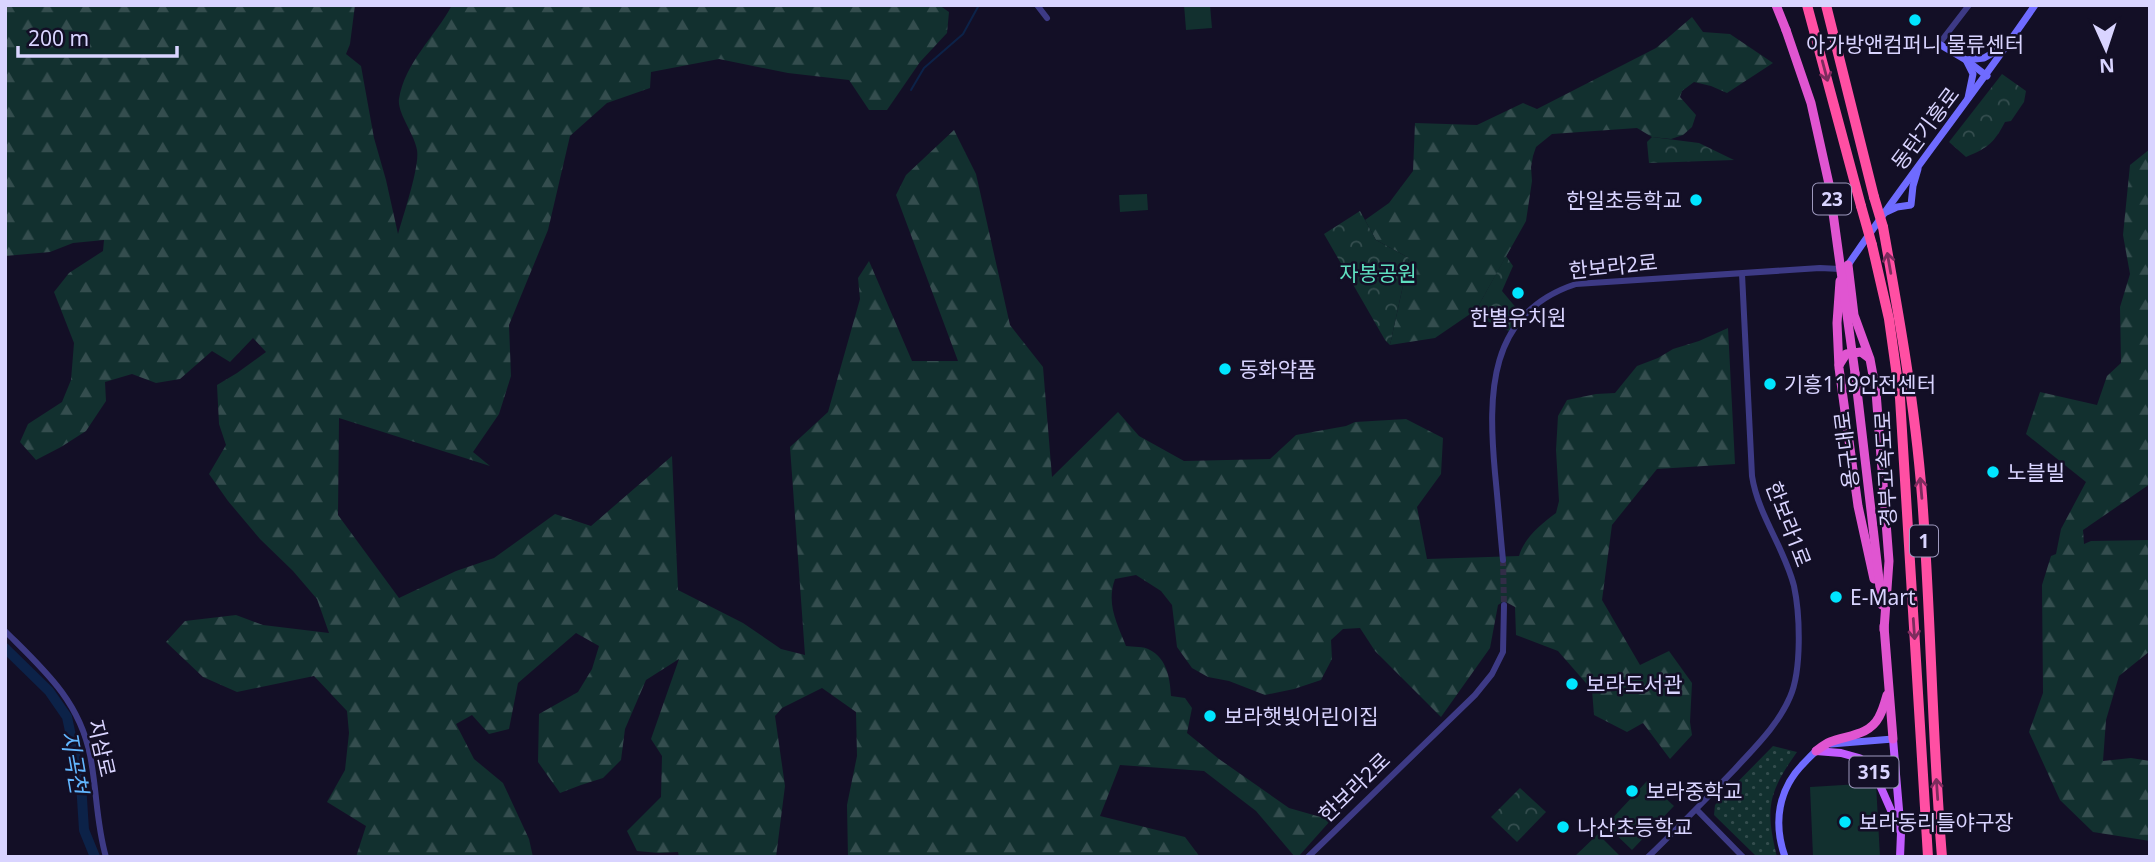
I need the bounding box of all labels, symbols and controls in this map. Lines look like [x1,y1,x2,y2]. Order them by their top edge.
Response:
marker: 아가방앤컴퍼니 물류센터 [1907,12,1923,28]
scale bar [18,14,177,58]
north arrow [2071,14,2141,84]
text: 200 m [28,24,89,52]
place label: 아가방앤컴퍼니 물류센터 [1806,30,2024,58]
text: N [2098,53,2115,79]
one-way arrow [1819,60,1832,82]
street label: 동탄기흥로 [1885,81,1965,175]
road number: 23 [1813,183,1851,214]
place label: 한일초등학교 [1566,186,1682,214]
marker: 한일초등학교 [1688,192,1704,208]
street label: 한보라2로 [1567,247,1659,285]
one-way arrow [1882,252,1895,275]
park label: 자봉공원 [1339,259,1417,287]
marker: 한별유치원 [1510,285,1526,301]
place label: 한별유치원 [1470,303,1566,331]
place label: 동화약품 [1239,355,1316,383]
marker: 동화약품 [1217,361,1233,377]
place label: 기흥119안전센터 [1784,370,1936,398]
marker: 기흥119안전센터 [1762,376,1778,392]
street label: 용구대로 [1827,410,1865,490]
street label: 경부고속도로 [1868,410,1902,528]
place label: 노블빌 [2007,458,2065,486]
marker: 노블빌 [1985,464,2001,480]
street label: 한보라1로 [1760,477,1818,571]
one-way arrow [1914,477,1927,500]
road number: 1 [1910,526,1938,556]
place label: E-Mart [1850,583,1916,611]
marker: E-Mart [1828,589,1844,605]
one-way arrow [1908,617,1921,639]
place label: 보라도서관 [1586,670,1683,698]
marker: 보라도서관 [1564,676,1580,692]
place label: 보라햇빛어린이집 [1224,702,1379,730]
marker: 보라햇빛어린이집 [1202,708,1218,724]
street label: 지삼로 [82,717,122,779]
water label: 지곡천 [54,728,97,799]
street label: 한보라2로 [1312,746,1396,828]
road number: 315 [1850,757,1898,788]
place label: 보라중학교 [1646,777,1743,805]
one-way arrow [1930,777,1943,800]
marker: 보라중학교 [1624,783,1640,799]
place label: 보라동리틀야구장 [1859,808,2014,836]
place label: 나산초등학교 [1577,813,1693,841]
marker: 보라동리틀야구장 [1837,814,1853,830]
marker: 나산초등학교 [1555,819,1571,835]

